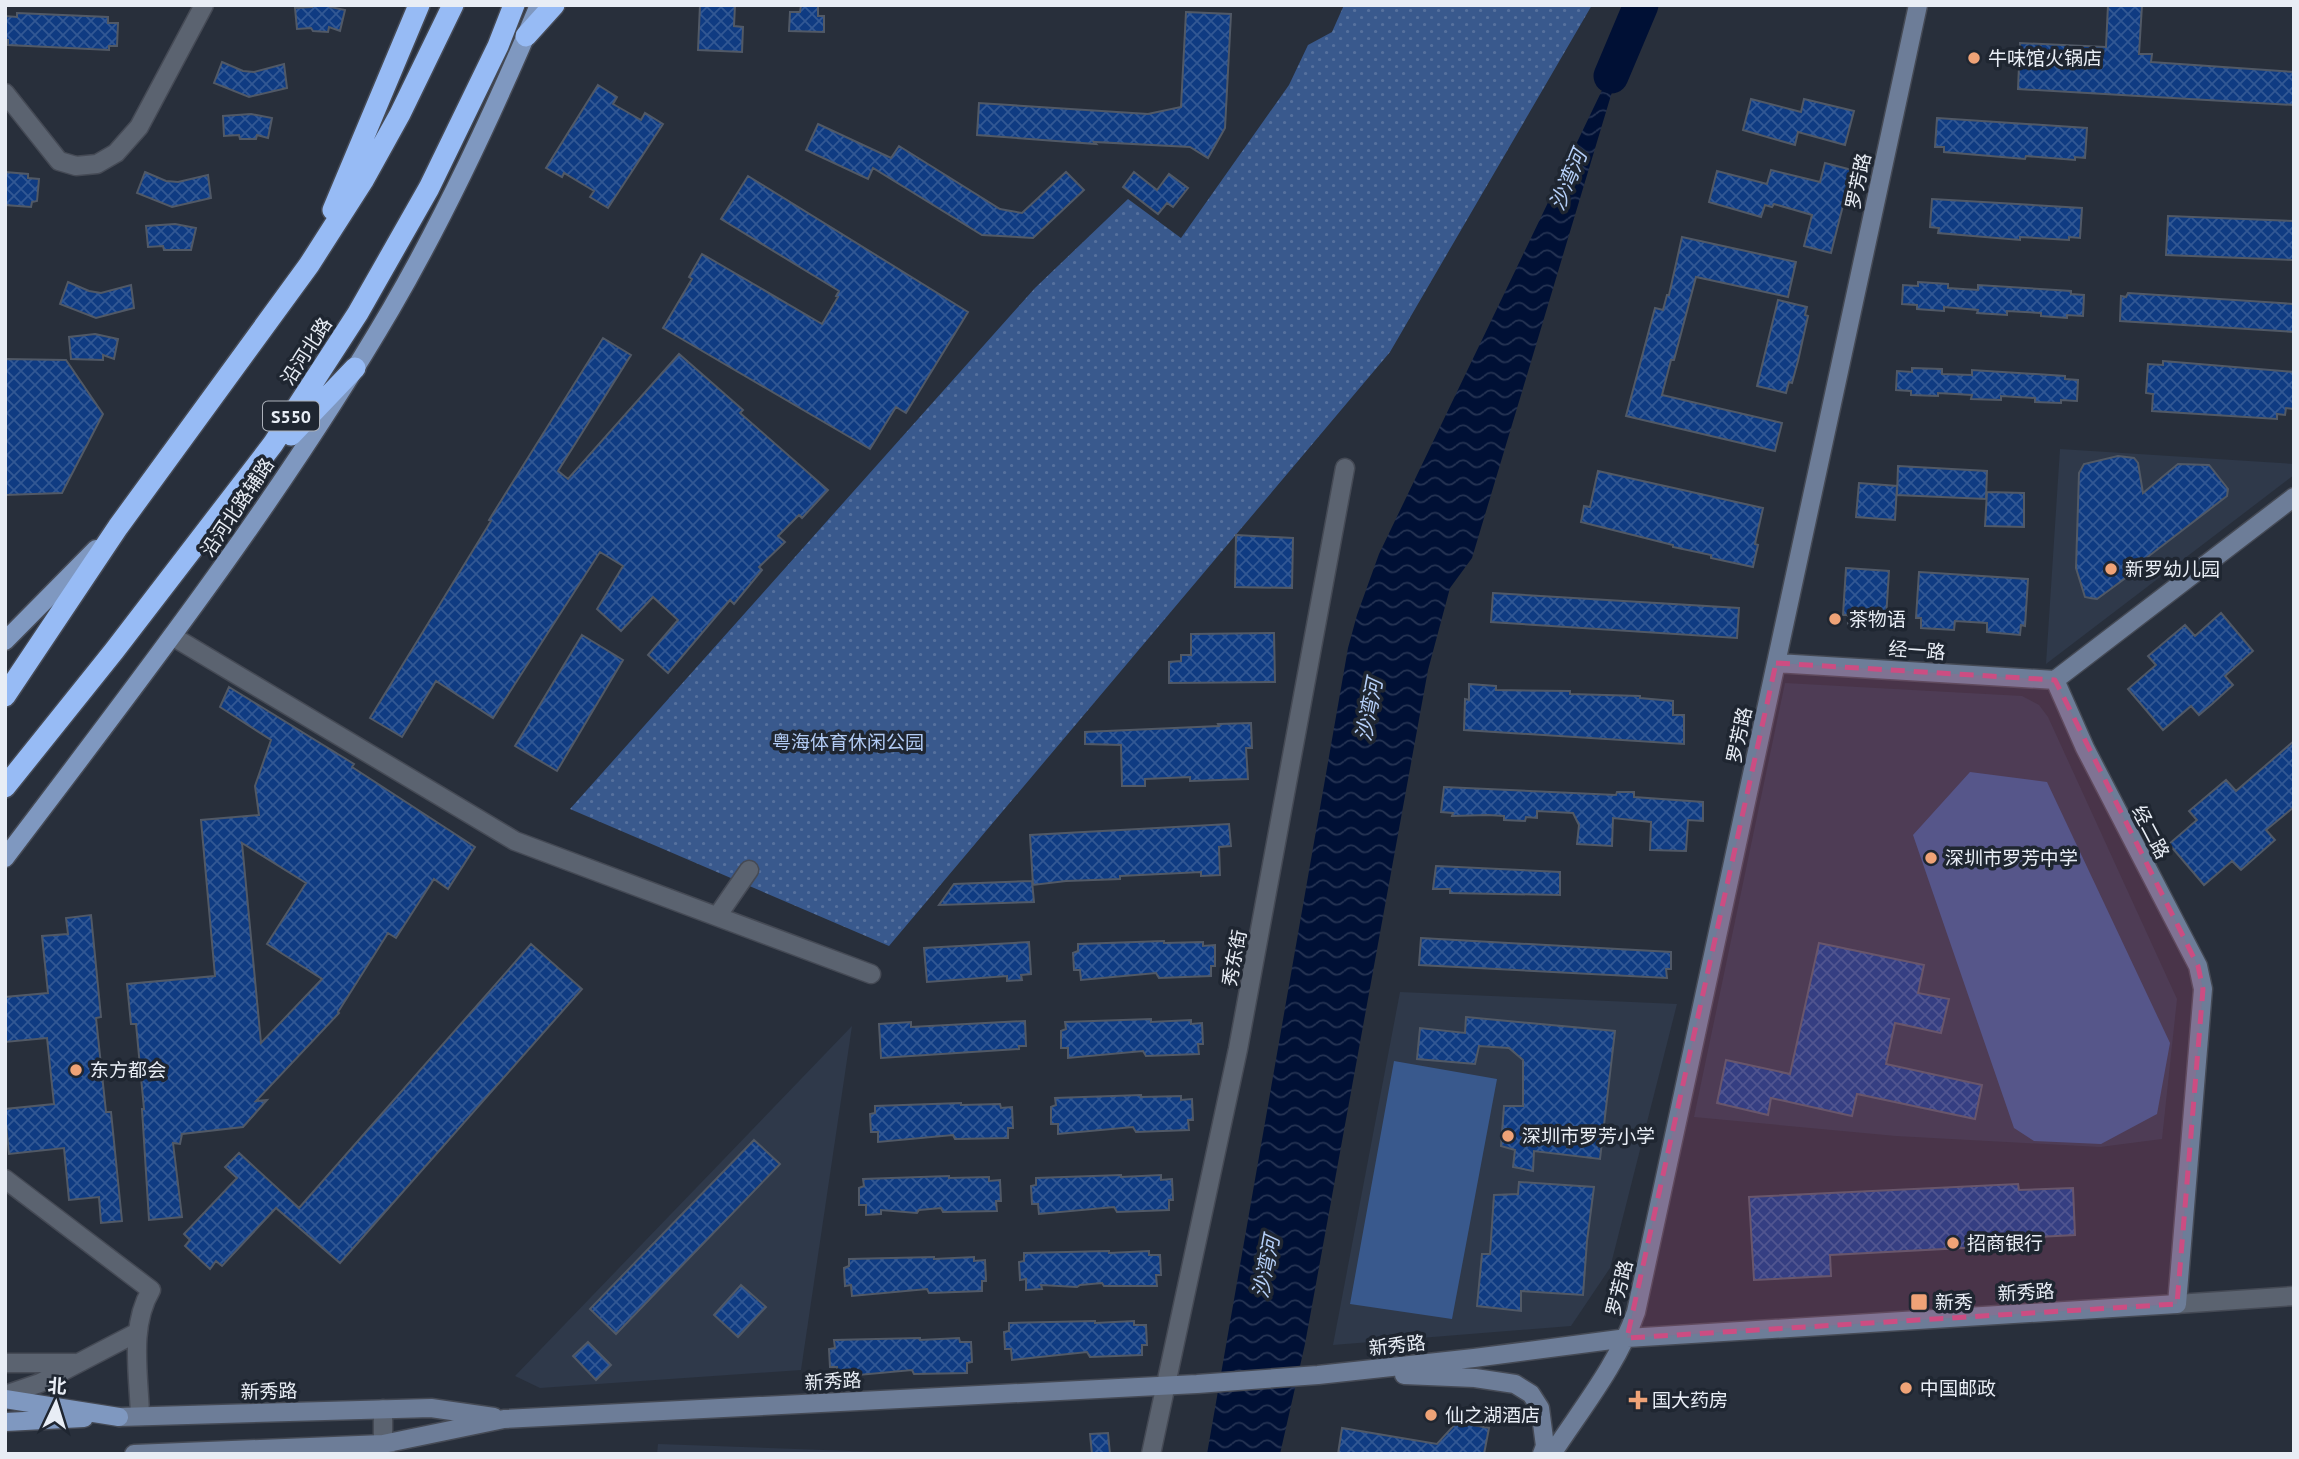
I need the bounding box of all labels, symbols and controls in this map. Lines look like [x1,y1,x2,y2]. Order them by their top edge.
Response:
place label: 牛味馆火锅店 [1988,46,2102,70]
marker: 牛味馆火锅店 [1966,50,1982,66]
water label: 沙湾河 [1543,142,1594,214]
street label: 罗芳路 [1840,151,1876,211]
street label: 沿河北路 [275,313,337,389]
road number: S550 [263,402,319,430]
street label: 沿河北路辅路 [195,453,279,561]
place label: 新罗幼儿园 [2125,557,2220,581]
marker: 新罗幼儿园 [2103,561,2119,577]
place label: 茶物语 [1849,607,1906,631]
marker: 茶物语 [1827,611,1843,627]
street label: 经一路 [1888,636,1946,664]
water label: 沙湾河 [1350,673,1389,743]
street label: 罗芳路 [1721,705,1757,765]
park label: 粤海体育休闲公园 [772,730,924,754]
street label: 经二路 [2127,801,2175,863]
place label: 深圳市罗芳中学 [1945,846,2078,870]
marker: 深圳市罗芳中学 [1923,850,1939,866]
street label: 秀东街 [1217,928,1251,988]
place label: 东方都会 [90,1058,166,1082]
marker: 东方都会 [68,1062,84,1078]
place label: 深圳市罗芳小学 [1522,1124,1655,1148]
marker: 深圳市罗芳小学 [1500,1128,1516,1144]
water label: 沙湾河 [1247,1230,1286,1300]
place label: 招商银行 [1967,1231,2043,1255]
marker: 招商银行 [1945,1235,1961,1251]
street label: 罗芳路 [1600,1257,1638,1319]
street label: 新秀路 [1997,1279,2055,1305]
place label: 新秀 [1935,1290,1973,1314]
marker: 新秀 [1909,1292,1929,1312]
street label: 新秀路 [1367,1330,1427,1360]
north arrow [21,1368,91,1438]
street label: 新秀路 [804,1368,862,1394]
text: 北 [47,1373,68,1399]
place label: 中国邮政 [1920,1376,1996,1400]
street label: 新秀路 [240,1379,298,1403]
marker: 中国邮政 [1898,1380,1914,1396]
place label: 国大药房 [1652,1388,1728,1412]
marker: 国大药房 [1630,1392,1646,1408]
place label: 仙之湖酒店 [1445,1403,1540,1427]
marker: 仙之湖酒店 [1423,1407,1439,1423]

